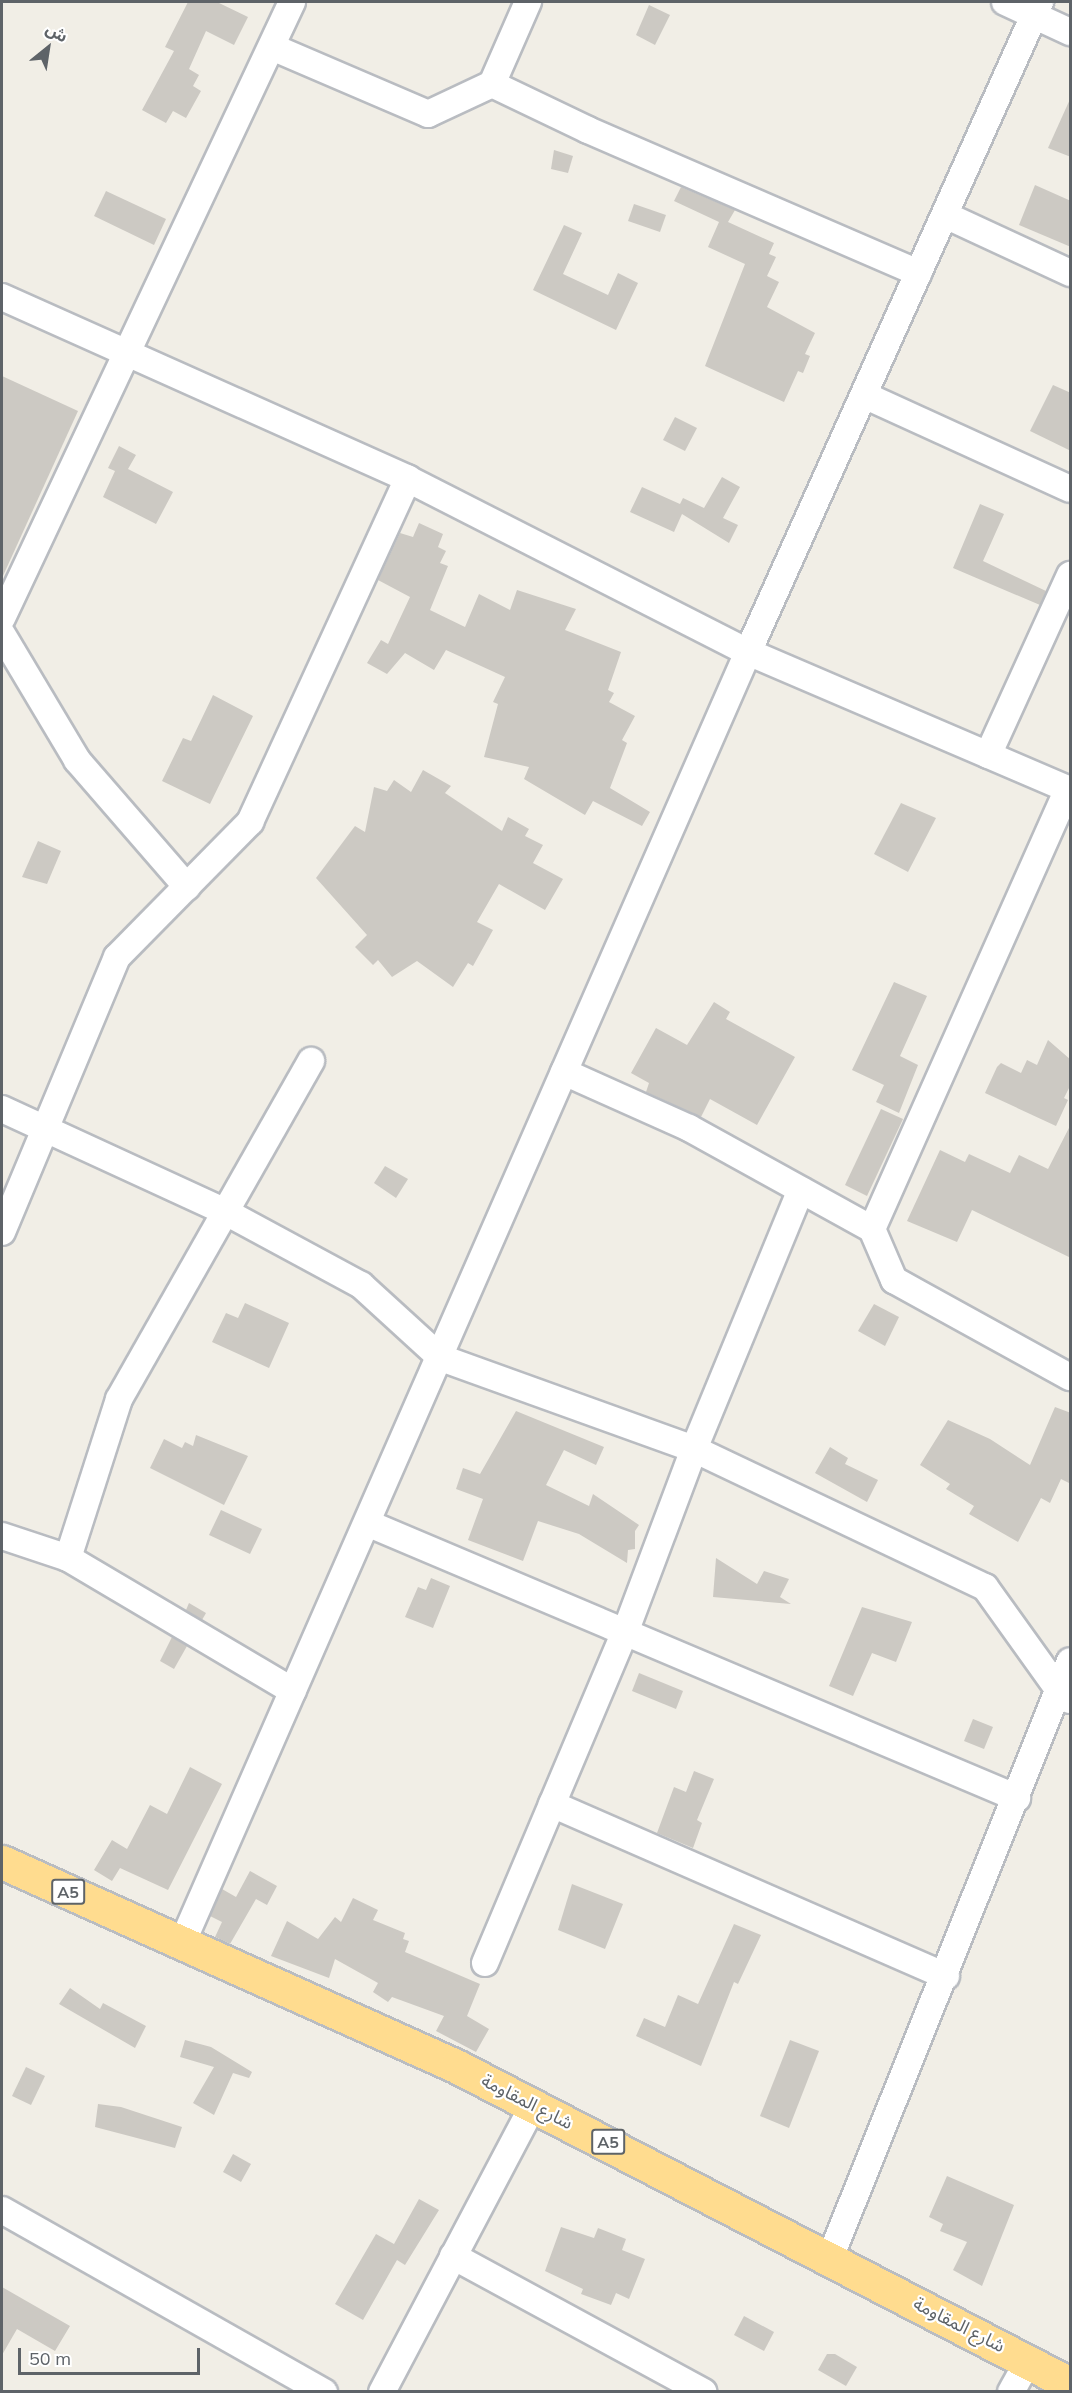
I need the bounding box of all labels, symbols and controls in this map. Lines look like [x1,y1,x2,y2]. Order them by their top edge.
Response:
north arrow [18,18,78,78]
text: ش [43,18,71,47]
road number: A5 [50,1879,86,1905]
street label: شارع المقاومة [478,2070,576,2134]
road number: A5 [590,2129,626,2155]
street label: شارع المقاومة [910,2293,1008,2357]
scale bar [21,2336,202,2374]
text: 50 m [29,2347,71,2370]

